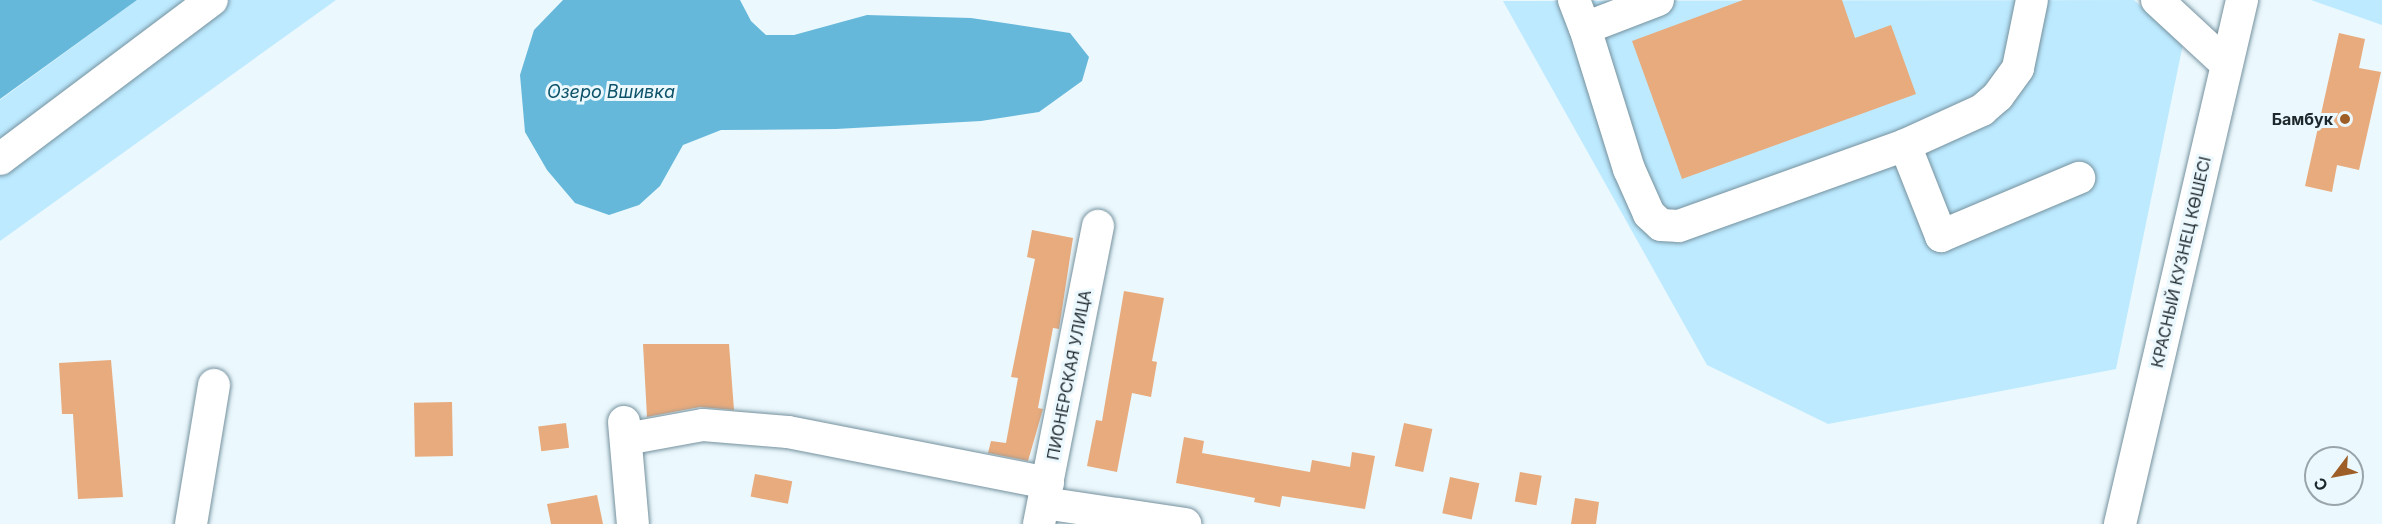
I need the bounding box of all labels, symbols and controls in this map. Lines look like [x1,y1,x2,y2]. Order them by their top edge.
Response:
water label: Озеро Вшивка [547,81,675,103]
place label: Бамбук [2272,109,2333,129]
marker: Бамбук [2338,112,2352,126]
street label: КРАСНЫЙ КУЗНЕЦ КӨШЕСІ [2147,155,2215,369]
street label: ПИОНЕРСКАЯ УЛИЦА [1043,288,1095,462]
north arrow [2304,446,2364,506]
text: С [2309,474,2332,495]

